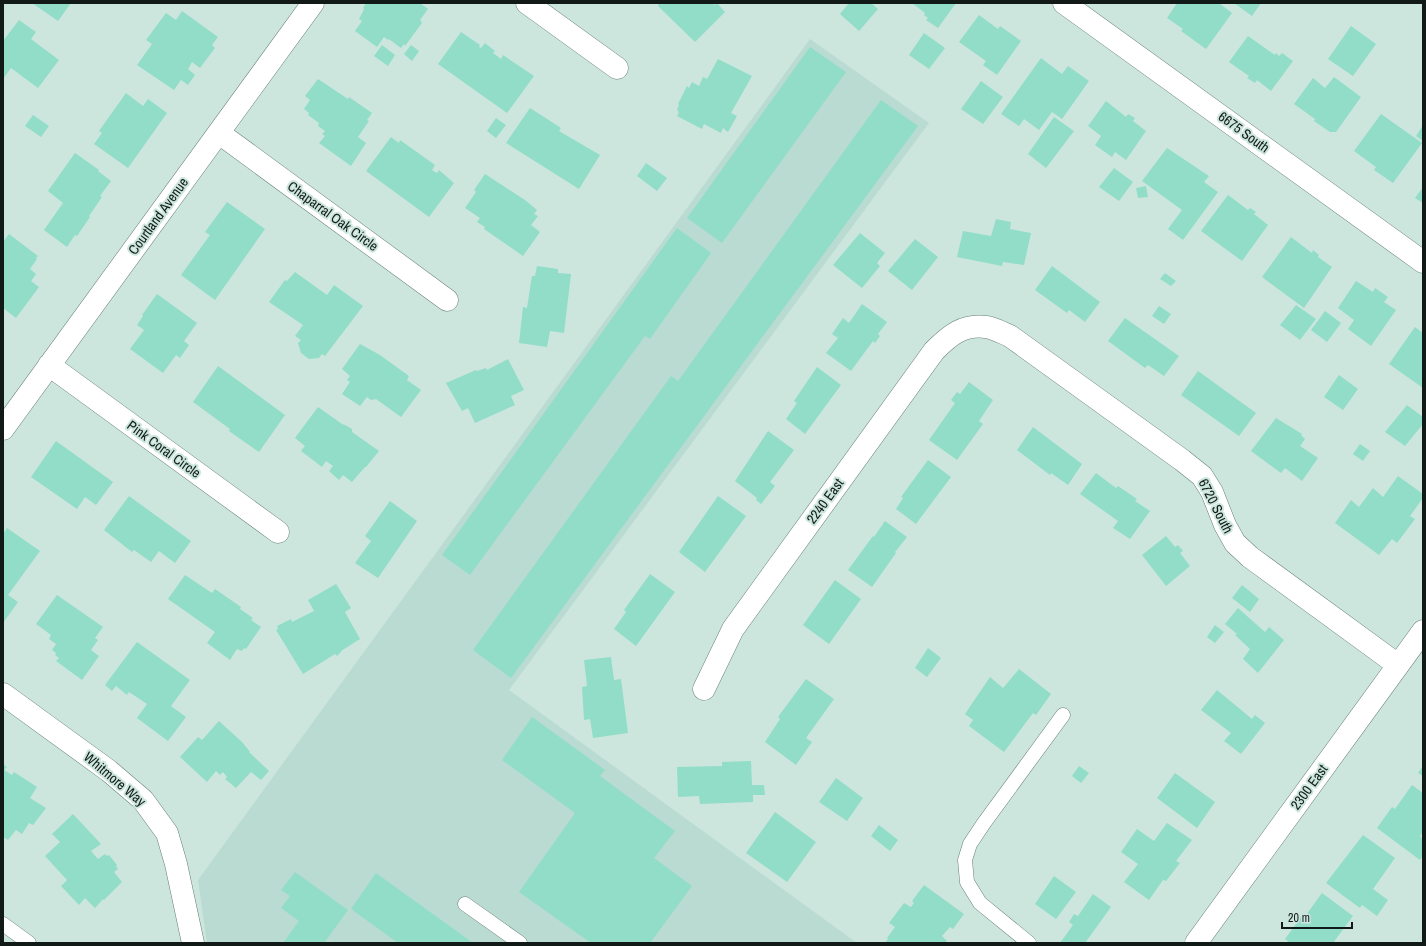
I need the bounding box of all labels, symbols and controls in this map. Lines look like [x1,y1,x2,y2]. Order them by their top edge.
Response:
street label: 6675 South [1215,107,1273,157]
street label: Courtland Avenue [124,174,192,258]
street label: Chaparral Oak Circle [284,177,382,255]
street label: Pink Coral Circle [124,416,204,482]
street label: 2240 East [803,475,847,527]
street label: 6720 South [1195,476,1237,536]
street label: Whitmore Way [80,748,150,810]
street label: 2300 East [1287,761,1331,813]
scale bar [1282,904,1352,930]
text: 20 m [1288,910,1310,926]

